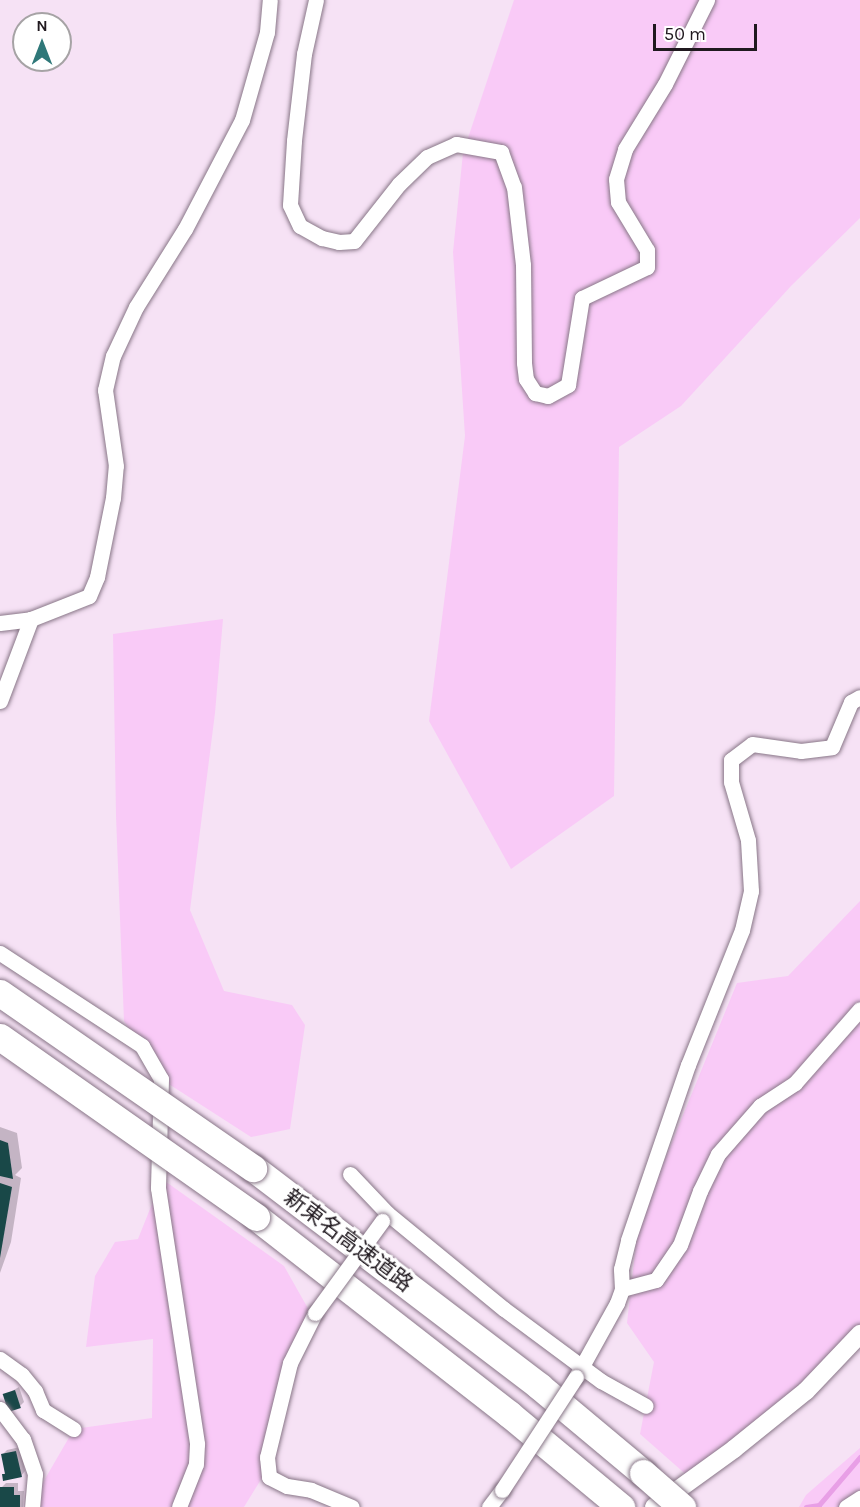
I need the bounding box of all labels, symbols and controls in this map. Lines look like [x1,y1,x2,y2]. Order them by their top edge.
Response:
north arrow [12,12,72,72]
scale bar [656,12,760,50]
text: N [36,16,48,35]
text: 50 m [664,23,706,45]
street label: 新東名高速道路 [279,1184,417,1298]

